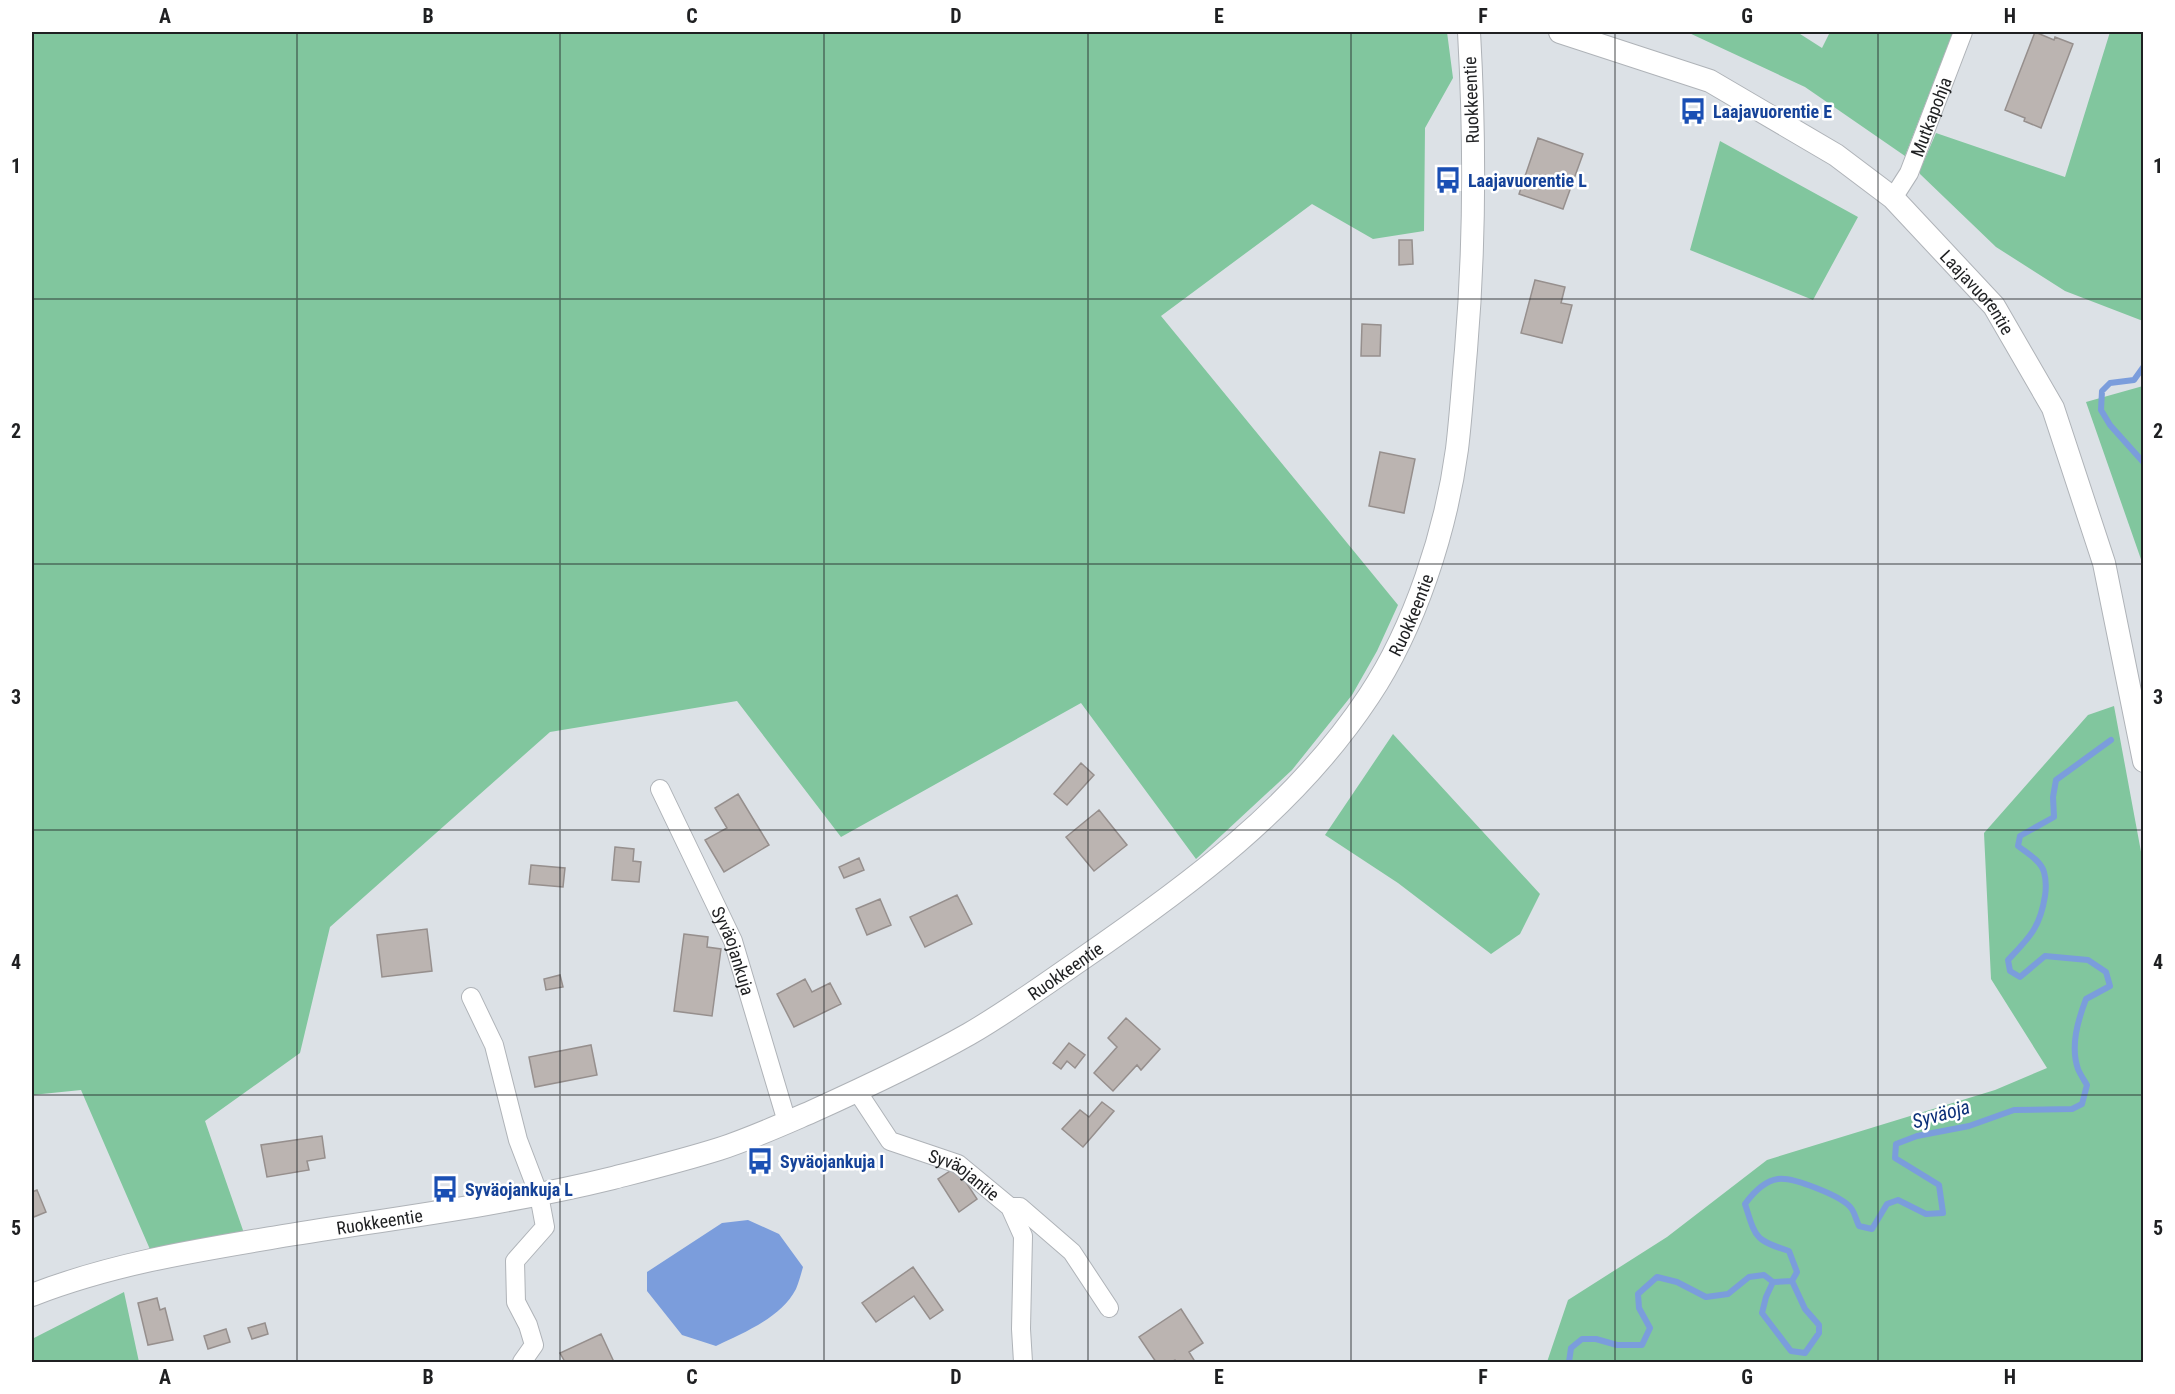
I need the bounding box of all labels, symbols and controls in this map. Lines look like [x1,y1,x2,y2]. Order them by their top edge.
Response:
text: A [159,4,171,28]
text: B [422,4,434,28]
text: C [686,4,698,28]
text: D [950,4,962,28]
text: E [1214,4,1224,28]
text: F [1478,4,1488,28]
text: G [1741,4,1753,28]
text: H [2004,4,2016,28]
street label: Ruokkeentie [1459,56,1483,144]
street label: Mutkapohja [1906,74,1955,160]
bus stop icon: Laajavuorentie E [1678,96,1708,126]
place label: Laajavuorentie E [1713,101,1832,122]
text: 1 [11,154,21,178]
text: 1 [2153,154,2163,178]
bus stop icon: Laajavuorentie L [1433,165,1463,195]
place label: Laajavuorentie L [1468,170,1587,191]
street label: Laajavuorentie [1936,245,2019,338]
text: 2 [11,419,21,443]
text: 2 [2153,419,2163,443]
street label: Ruokkeentie [1384,571,1437,659]
text: 3 [11,685,21,709]
text: 3 [2153,685,2163,709]
street label: Syväojankuja [707,903,759,998]
street label: Ruokkeentie [1024,937,1107,1004]
text: 4 [11,950,21,974]
text: 4 [2153,950,2163,974]
water label: Syväoja [1909,1094,1973,1134]
street label: Syväojantie [926,1144,1004,1205]
bus stop icon: Syväojankuja I [745,1146,775,1176]
place label: Syväojankuja I [780,1151,884,1172]
bus stop icon: Syväojankuja L [430,1174,460,1204]
place label: Syväojankuja L [465,1179,573,1200]
street label: Ruokkeentie [335,1204,424,1238]
text: 5 [11,1216,21,1240]
text: 5 [2153,1216,2163,1240]
text: A [159,1365,171,1389]
text: B [422,1365,434,1389]
text: C [686,1365,698,1389]
text: D [950,1365,962,1389]
text: E [1214,1365,1224,1389]
text: F [1478,1365,1488,1389]
text: G [1741,1365,1753,1389]
text: H [2004,1365,2016,1389]

